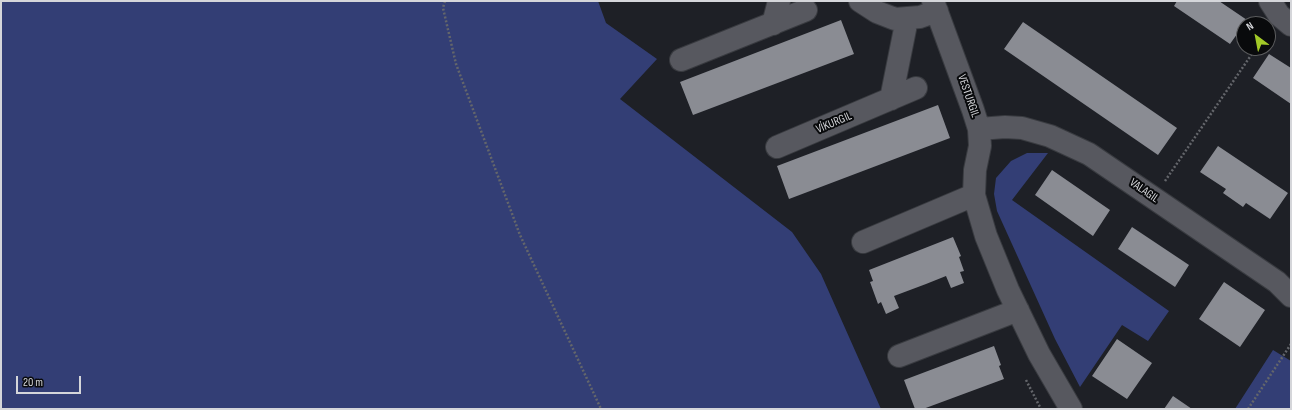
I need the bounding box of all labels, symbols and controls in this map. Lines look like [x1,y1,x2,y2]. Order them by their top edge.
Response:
north arrow [1236,16,1276,56]
text: N [1244,19,1256,33]
street label: VESTURGIL [954,73,982,119]
street label: VÍKURGIL [814,109,854,137]
street label: VALAGIL [1126,176,1162,206]
scale bar [18,368,83,394]
text: 20 m [23,375,43,390]

